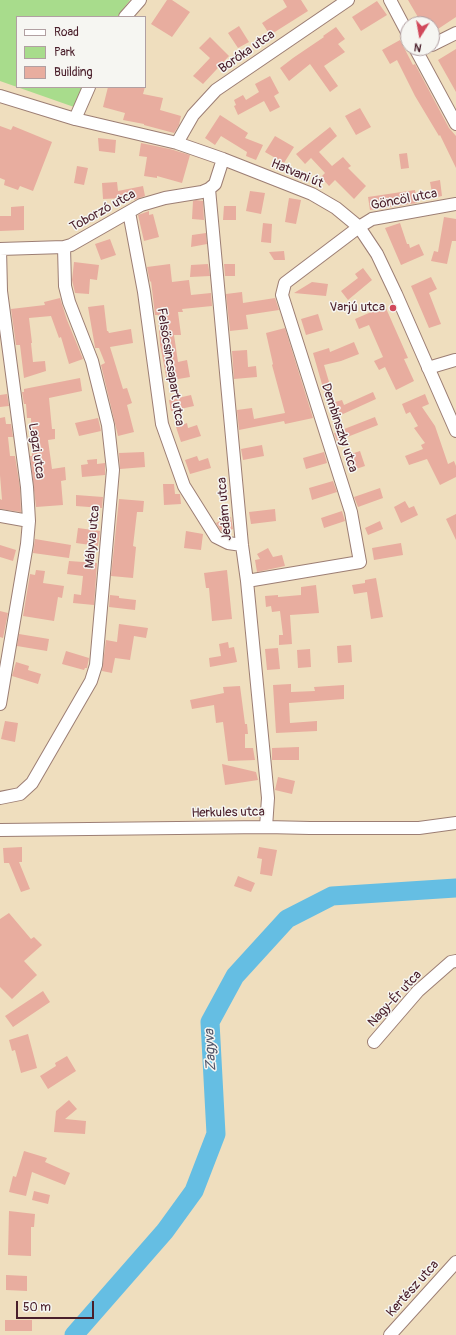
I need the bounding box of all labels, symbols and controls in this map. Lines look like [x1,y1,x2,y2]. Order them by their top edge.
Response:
legend [16,16,146,88]
north arrow [400,16,440,56]
text: Road [54,25,79,40]
street label: Boróka utca [216,27,278,77]
text: N [413,40,423,54]
text: Park [54,45,75,60]
text: Building [54,65,93,80]
street label: Hatvani út [269,156,325,192]
street label: Göncöl utca [370,186,438,214]
street label: Toborzó utca [67,187,139,235]
place label: Varjú utca [330,300,385,316]
marker: Varjú utca [388,303,398,313]
street label: Felsőcsincsapart utca [153,307,187,427]
street label: Dembinszky utca [317,382,361,474]
street label: Lagzi utca [24,422,48,480]
street label: Jedám utca [214,477,236,541]
street label: Mályva utca [82,505,104,569]
street label: Herkules utca [191,805,265,821]
street label: Nagy-Ér utca [365,967,425,1031]
water label: Zagyva [202,1029,220,1071]
street label: Kertész utca [383,1257,443,1321]
scale bar [18,1293,96,1319]
text: 50 m [23,1300,51,1315]

